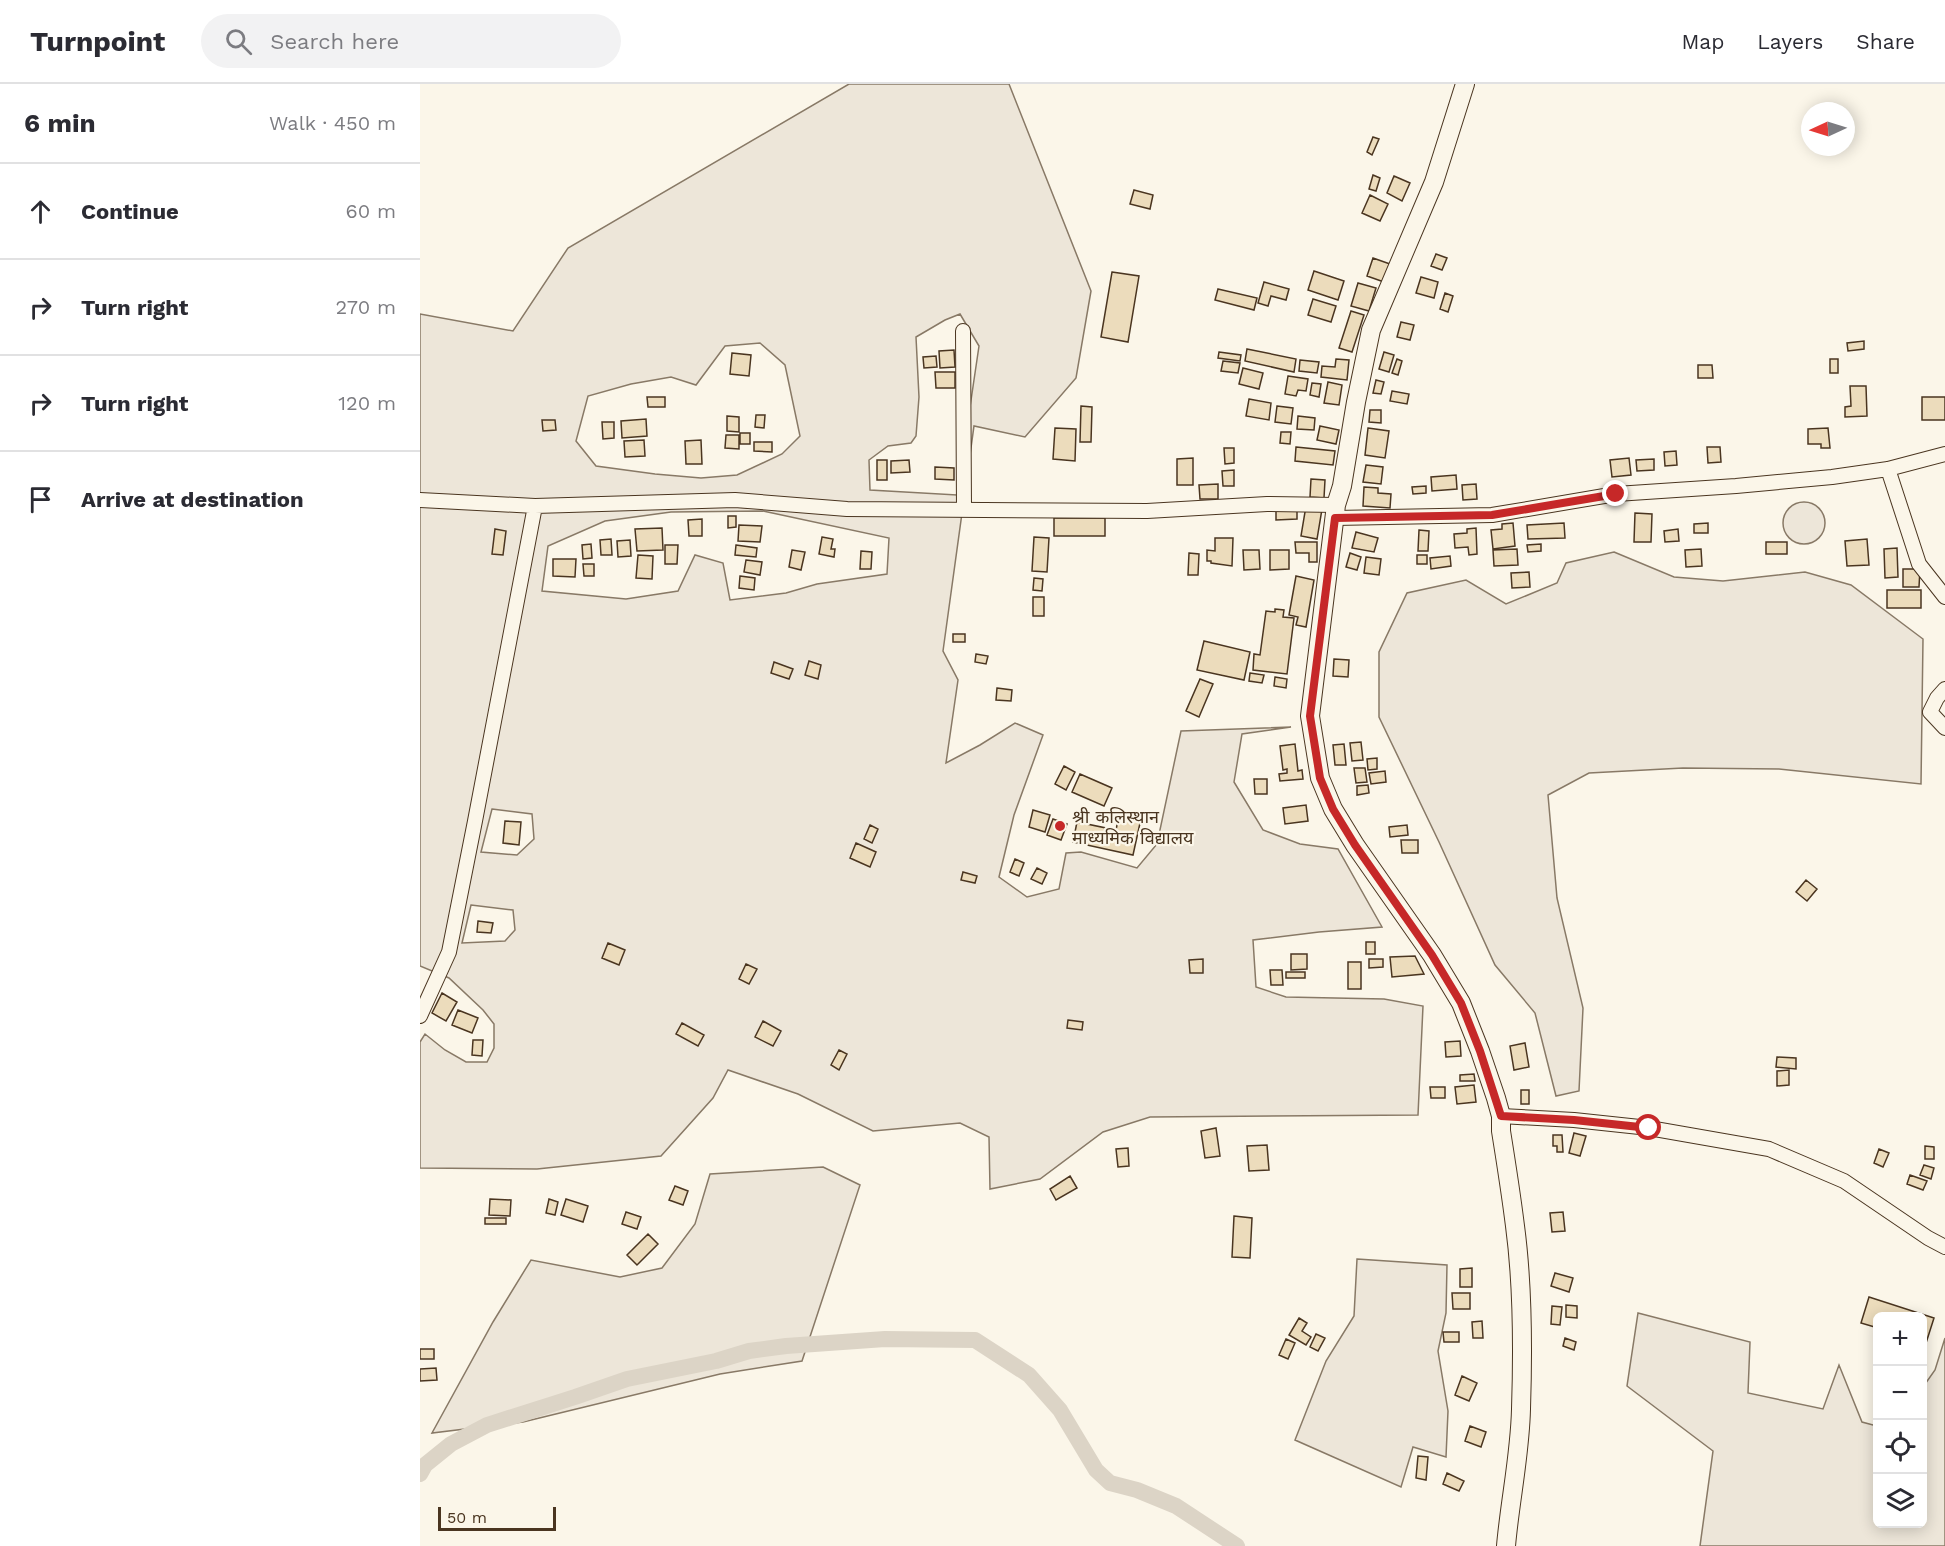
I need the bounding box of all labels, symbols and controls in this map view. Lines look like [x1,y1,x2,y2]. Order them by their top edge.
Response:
search box [201,14,621,68]
text: Turnpoint [30,25,165,58]
icon: search [222,25,255,58]
text: Search here [270,29,399,54]
text: Map [1681,29,1724,54]
text: Layers [1757,29,1823,54]
text: Share [1856,29,1915,54]
north arrow [1801,102,1855,156]
text: 6 min [24,108,96,138]
text: Walk · 450 m [269,111,396,135]
icon: ahead [24,195,57,228]
text: Continue [81,199,179,224]
text: 60 m [346,199,396,223]
icon: right [24,291,57,324]
text: Turn right [81,295,188,320]
text: 270 m [336,295,396,319]
icon: right [24,387,57,420]
text: Turn right [81,391,188,416]
text: 120 m [338,391,396,415]
route end [1602,480,1628,506]
icon: arrive [24,483,57,516]
text: Arrive at destination [81,487,304,512]
place label: श्री कलिस्थान माध्यमिक विद्यालय [1072,806,1194,848]
marker: श्री कलिस्थान माध्यमिक विद्यालय [1053,819,1067,833]
route start [1635,1114,1661,1140]
map controls [1873,1312,1927,1528]
button: + [1873,1312,1927,1366]
button: − [1873,1366,1927,1420]
button: locate [1873,1420,1927,1474]
button: layers [1873,1474,1927,1528]
scale bar [438,1504,556,1532]
text: 50 m [447,1508,487,1527]

